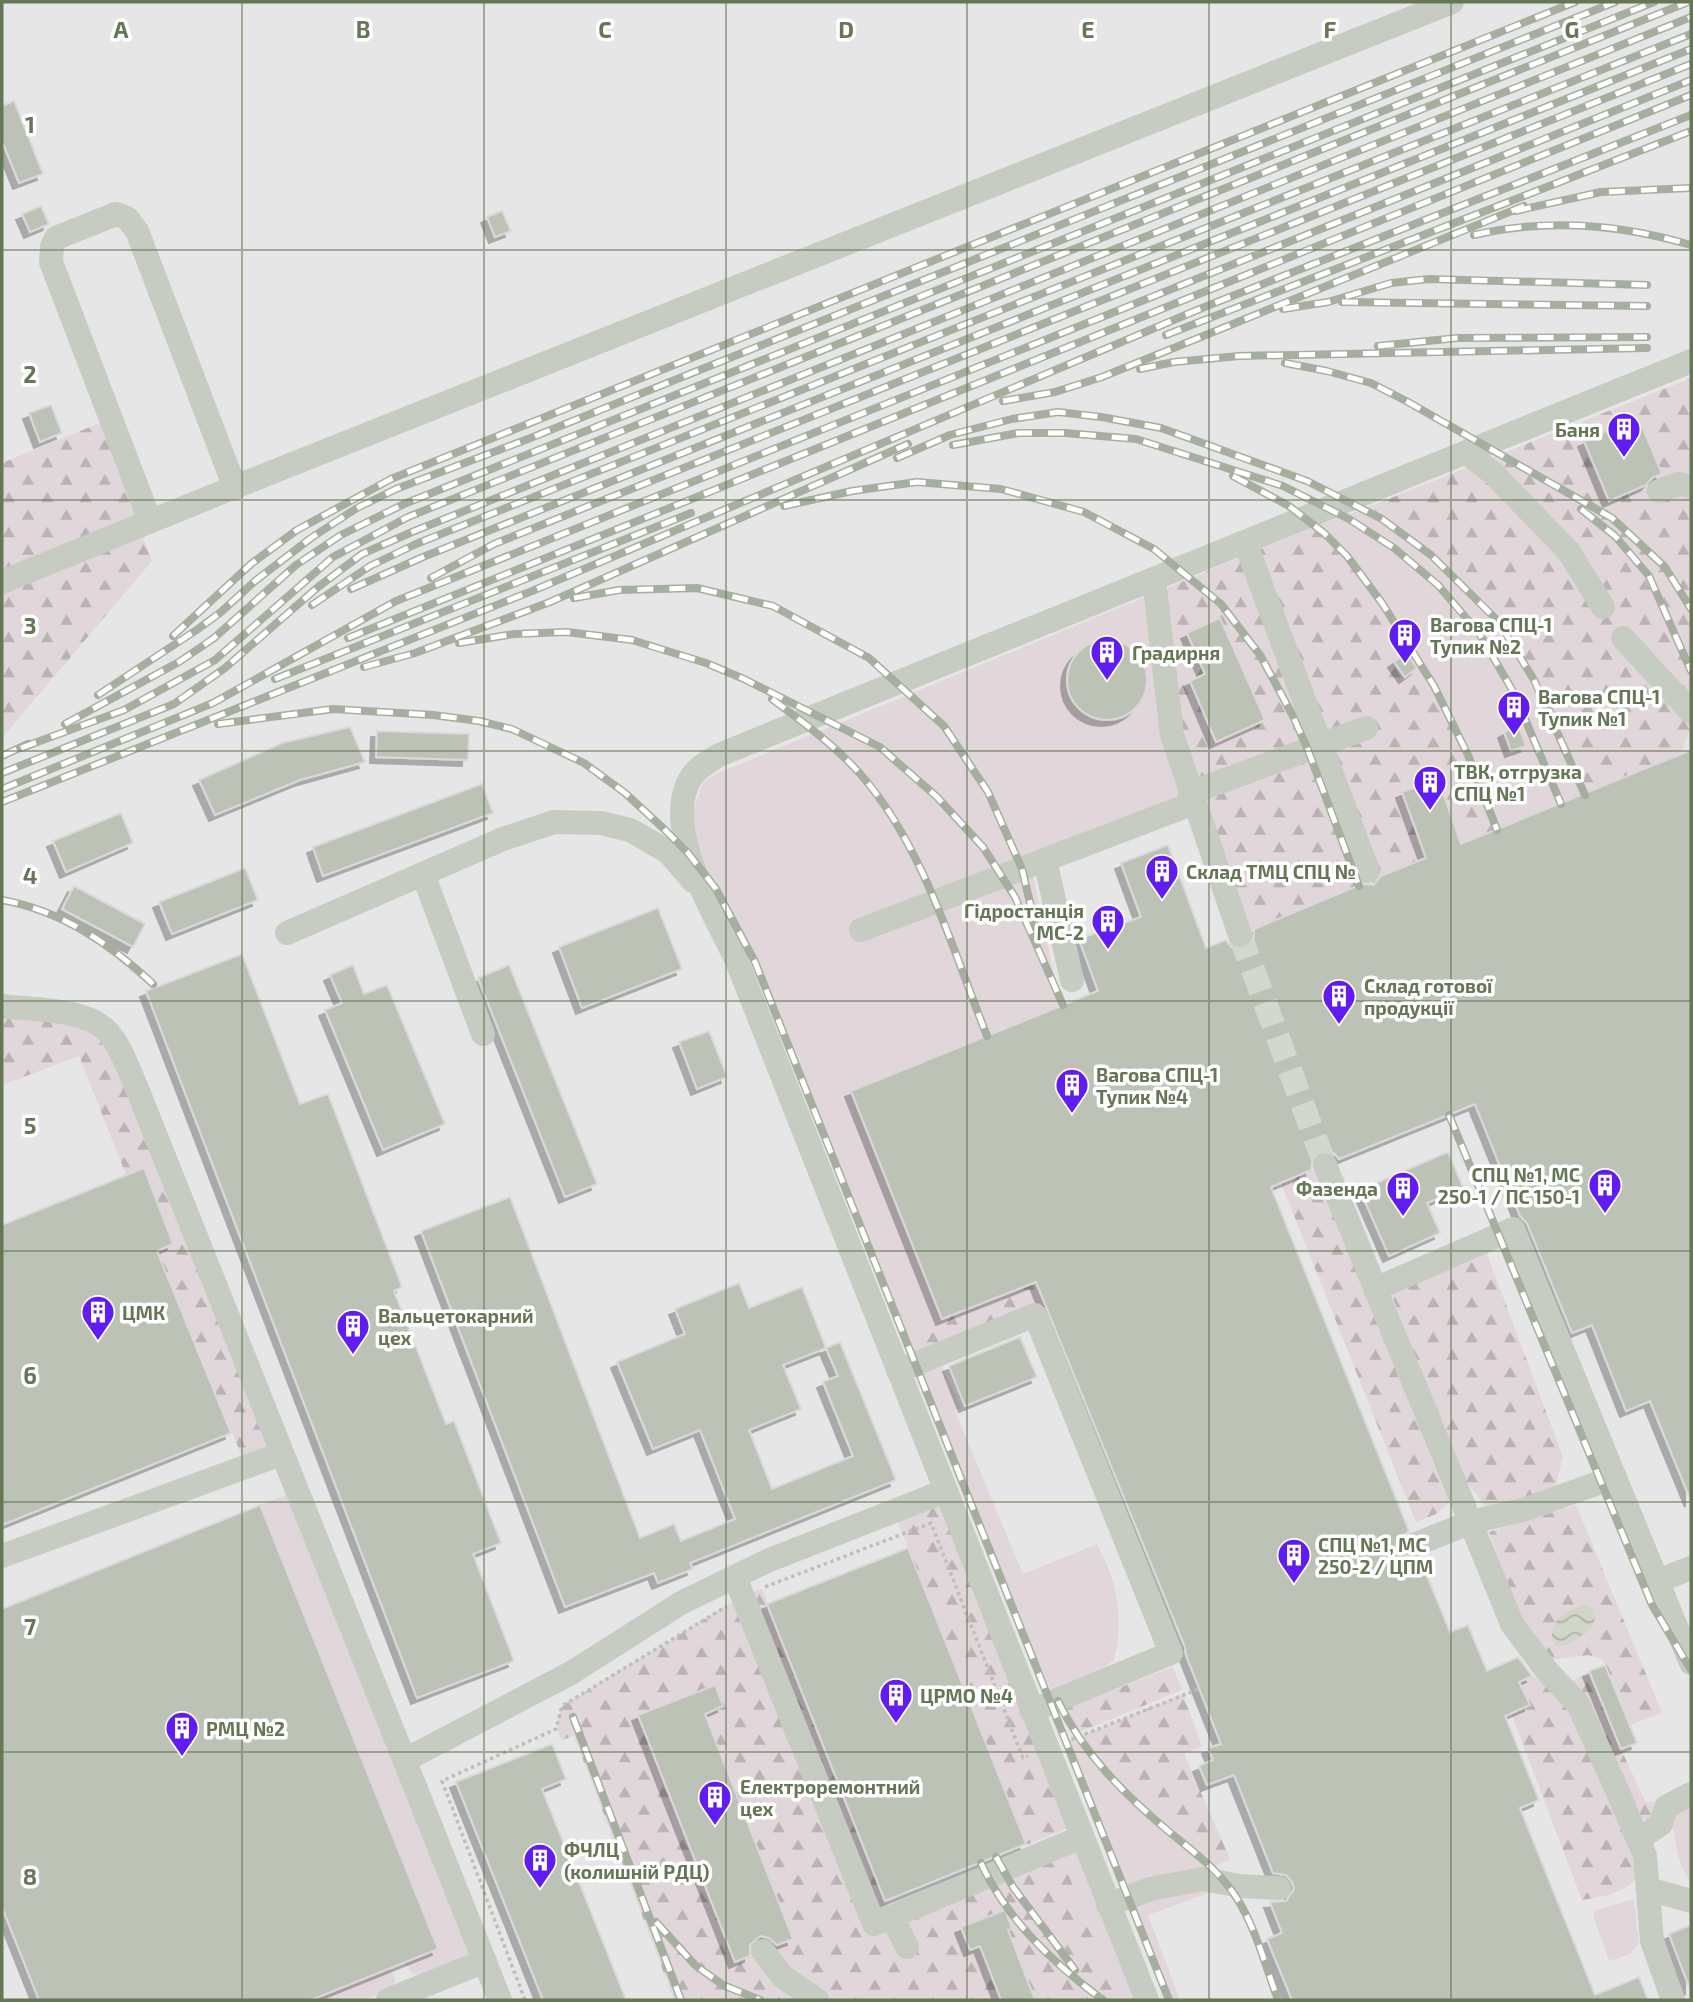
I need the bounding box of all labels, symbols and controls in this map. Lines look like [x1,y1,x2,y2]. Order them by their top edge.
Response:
text: A [113,15,129,43]
text: B [356,15,370,43]
text: C [598,15,612,43]
text: D [838,15,854,43]
text: E [1081,15,1095,43]
text: F [1324,15,1337,43]
text: G [1565,15,1579,43]
text: 1 [25,110,35,138]
text: 2 [23,360,37,388]
building icon: Баня [1605,410,1643,459]
place label: Баня [1555,418,1600,441]
text: 3 [23,611,37,639]
place label: Вагова СПЦ-1 Тупик №2 [1430,613,1552,658]
building icon: Вагова СПЦ-1 Тупик №2 [1386,616,1424,665]
building icon: Градирня [1088,633,1126,682]
place label: Градирня [1132,641,1220,664]
place label: Вагова СПЦ-1 Тупик №1 [1538,685,1660,730]
building icon: Вагова СПЦ-1 Тупик №1 [1495,688,1533,737]
place label: ТВК, отгрузка СПЦ №1 [1454,760,1582,805]
building icon: ТВК, отгрузка СПЦ №1 [1411,763,1449,812]
building icon: Склад ТМЦ СПЦ № [1143,852,1181,901]
place label: Склад ТМЦ СПЦ № [1186,860,1356,883]
text: 4 [23,861,37,889]
place label: Гідростанція МС-2 [964,899,1084,944]
building icon: Гідростанція МС-2 [1089,902,1127,951]
place label: Склад готової продукції [1364,974,1493,1019]
building icon: Склад готової продукції [1320,977,1358,1026]
place label: Вагова СПЦ-1 Тупик №4 [1096,1063,1218,1108]
building icon: Вагова СПЦ-1 Тупик №4 [1053,1066,1091,1115]
text: 5 [24,1111,36,1139]
place label: СПЦ №1, МС 250-1 / ПС 150-1 [1438,1163,1580,1208]
building icon: СПЦ №1, МС 250-1 / ПС 150-1 [1586,1166,1624,1215]
building icon: Фазенда [1384,1169,1422,1218]
place label: Фазенда [1296,1177,1378,1200]
building icon: ЦМК [79,1293,117,1342]
place label: ЦМК [122,1301,165,1324]
place label: Вальцетокарний цех [378,1304,534,1349]
building icon: Вальцетокарний цех [334,1307,372,1356]
text: 6 [23,1361,37,1389]
place label: СПЦ №1, МС 250-2 / ЦПМ [1318,1533,1433,1578]
building icon: СПЦ №1, МС 250-2 / ЦПМ [1275,1536,1313,1585]
text: 7 [24,1612,36,1640]
building icon: ЦРМО №4 [877,1676,915,1725]
place label: ЦРМО №4 [920,1684,1013,1707]
building icon: РМЦ №2 [163,1709,201,1758]
place label: РМЦ №2 [206,1717,285,1740]
place label: Електроремонтний цех [740,1775,920,1820]
building icon: Електроремонтний цех [696,1778,734,1827]
place label: ФЧЛЦ (колишній РДЦ) [564,1838,710,1883]
building icon: ФЧЛЦ (колишній РДЦ) [521,1841,559,1890]
text: 8 [23,1862,37,1890]

